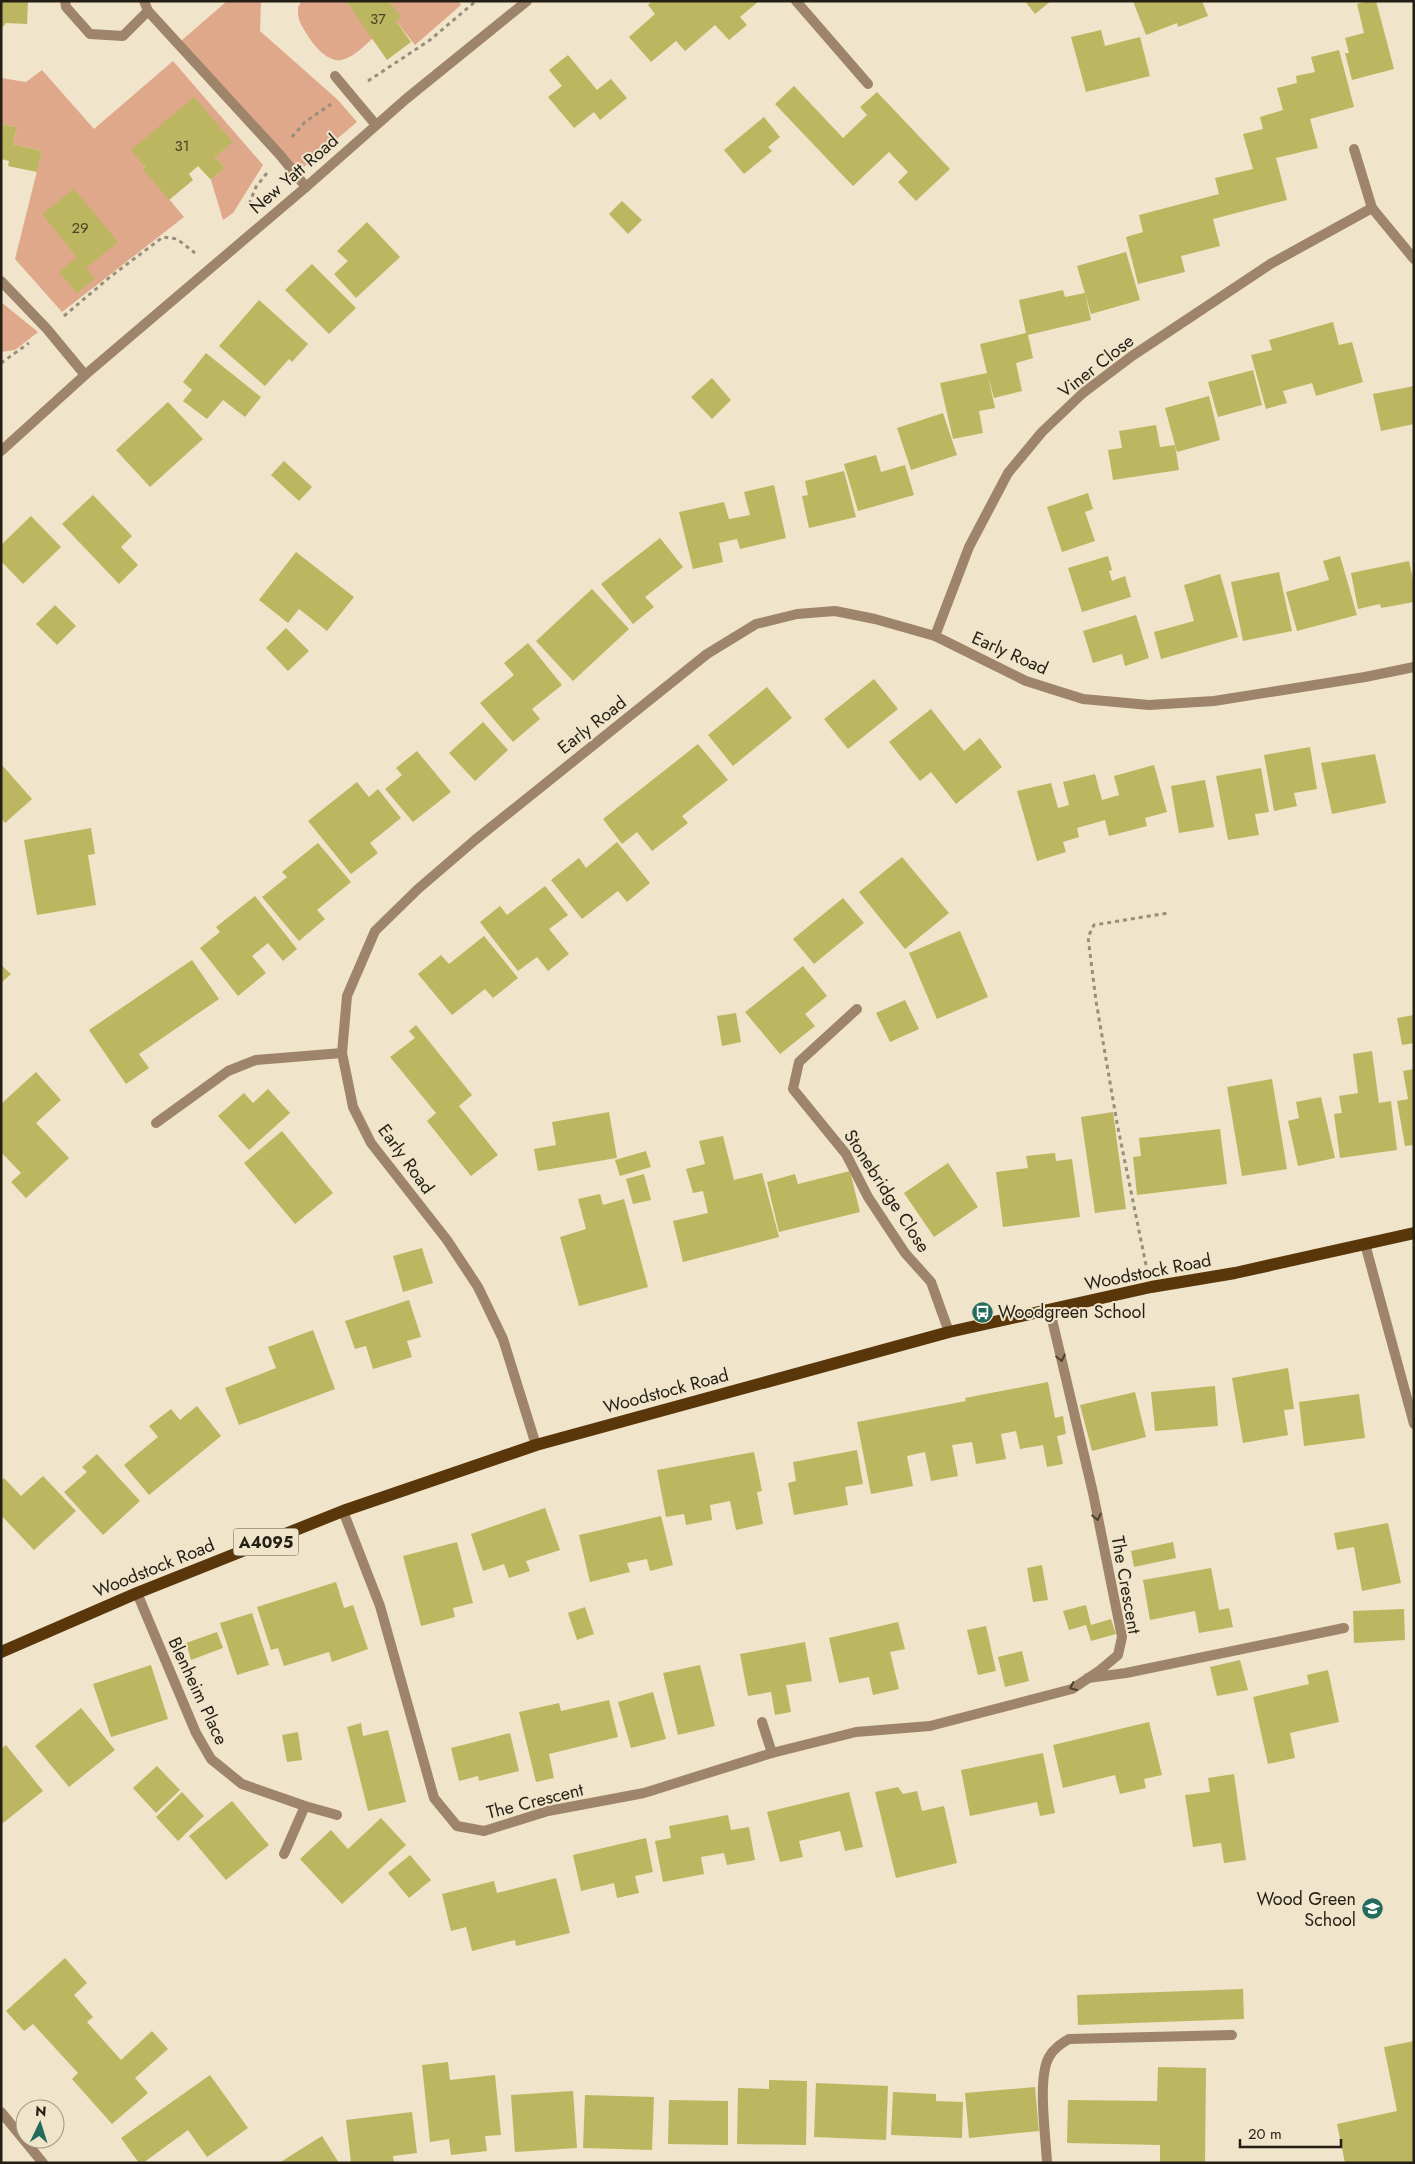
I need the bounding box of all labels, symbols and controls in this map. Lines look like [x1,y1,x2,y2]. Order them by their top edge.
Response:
house number: 37 [370,8,386,30]
street label: New Yatt Road [244,128,344,220]
house number: 31 [175,135,189,157]
house number: 29 [71,217,89,239]
street label: Viner Close [1053,328,1139,404]
street label: Early Road [968,625,1052,681]
street label: Early Road [552,690,632,760]
street label: Early Road [372,1119,440,1199]
street label: Stonebridge Close [837,1124,937,1258]
street label: Woodstock Road [1082,1247,1214,1297]
place label: Woodgreen School [998,1299,1146,1325]
bus stop icon: Woodgreen School [970,1300,994,1324]
one-way arrow [1055,1354,1066,1363]
street label: Woodstock Road [601,1362,731,1420]
one-way arrow [1092,1512,1102,1521]
road number: A4095 [234,1528,298,1555]
street label: Woodstock Road [90,1532,218,1604]
street label: The Crescent [1105,1534,1148,1637]
street label: Blenheim Place [162,1633,234,1749]
one-way arrow [1069,1681,1078,1691]
street label: The Crescent [484,1776,587,1826]
place label: Wood Green School [1256,1886,1356,1933]
school or university icon: Wood Green School [1360,1897,1384,1921]
north arrow [15,2099,65,2149]
text: N [35,2101,47,2121]
scale bar [1240,2116,1341,2148]
text: 20 m [1248,2123,1282,2145]

